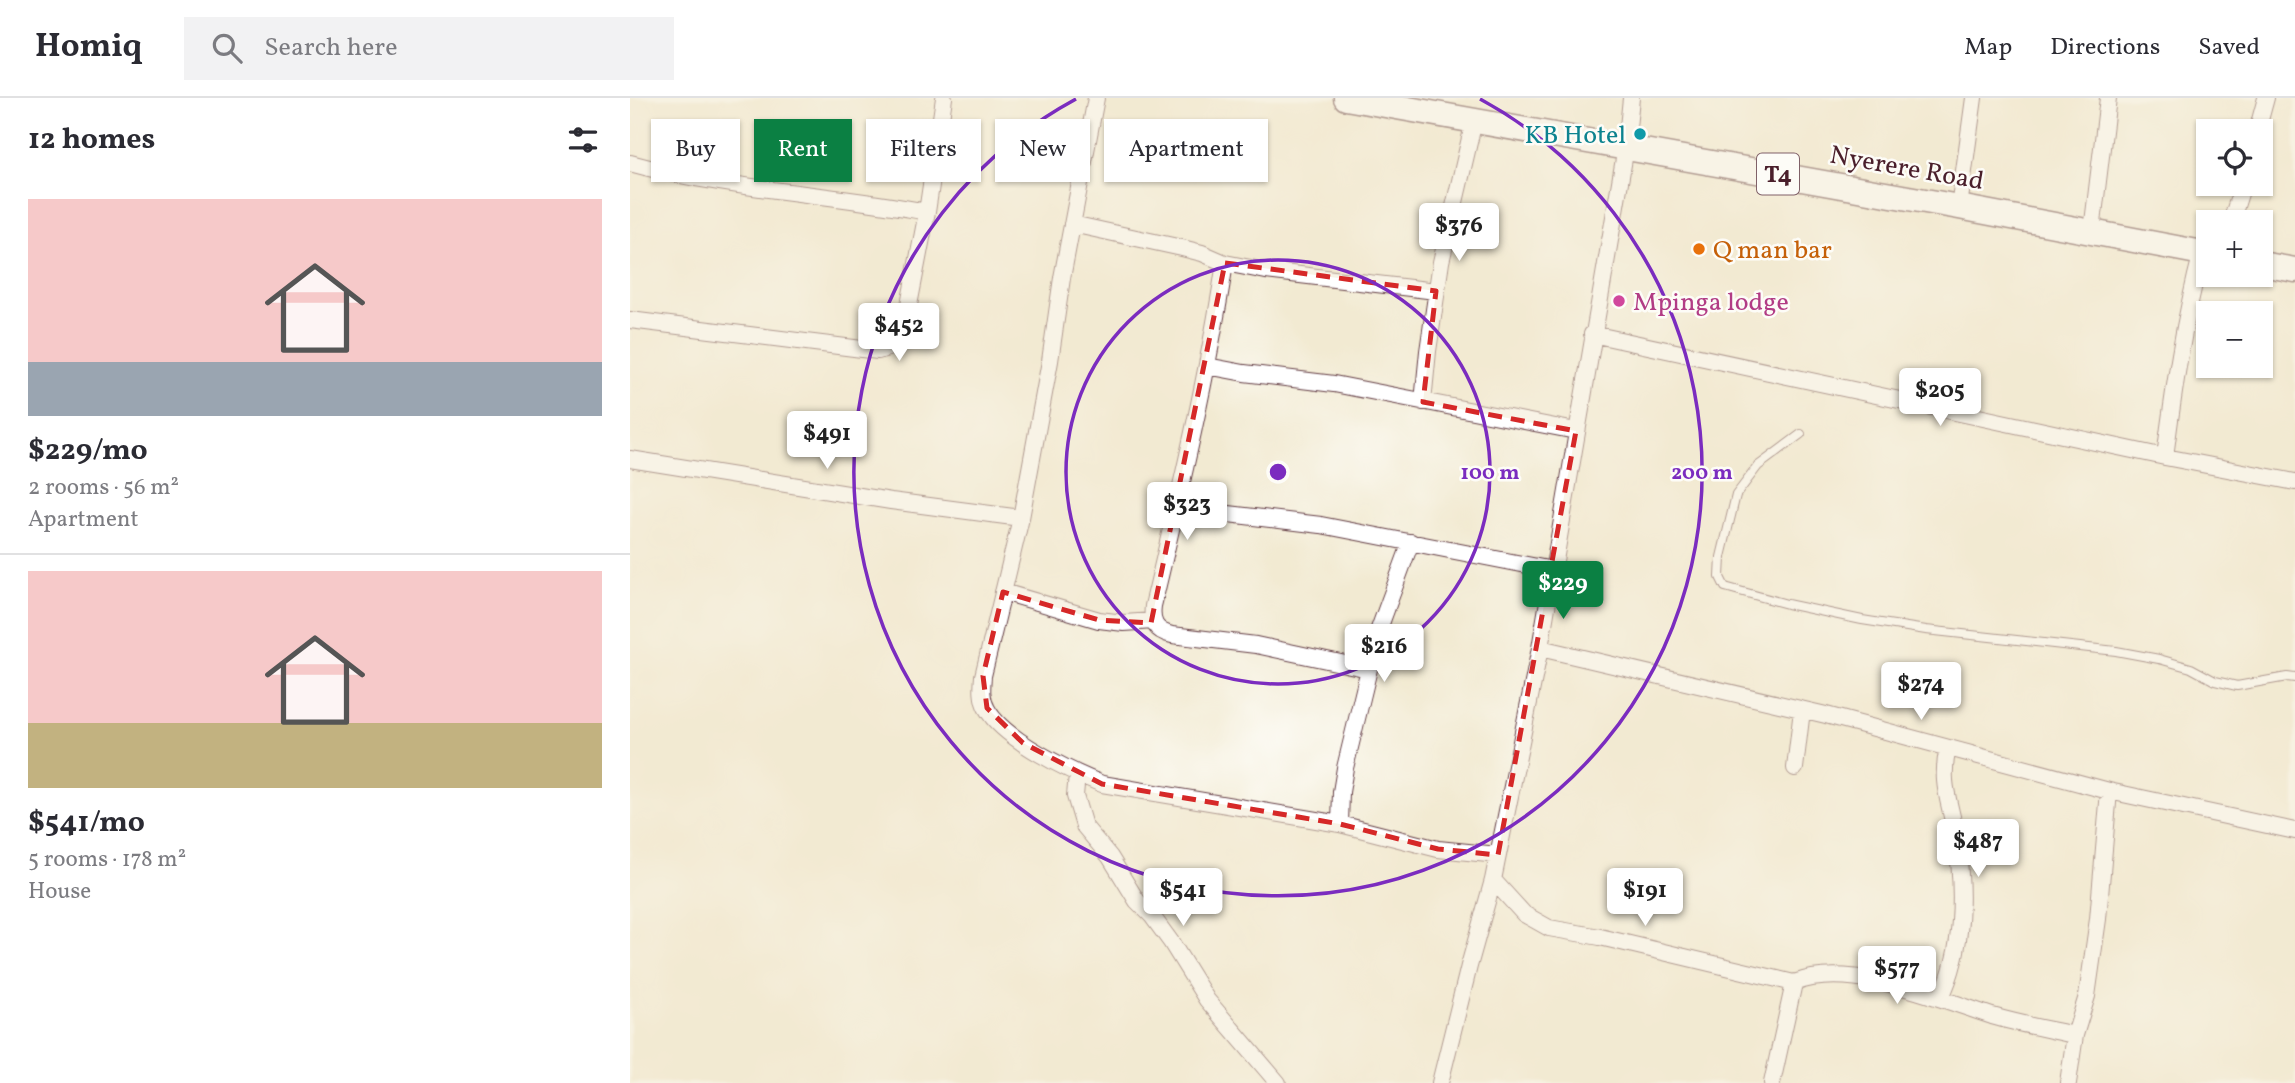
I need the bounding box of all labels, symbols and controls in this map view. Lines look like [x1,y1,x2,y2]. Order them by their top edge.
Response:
search box [184,17,674,80]
text: Homiq [35,25,142,71]
icon: search [208,29,246,67]
text: Search here [264,30,397,66]
text: Map [1964,31,2012,65]
text: Directions [2050,31,2160,65]
text: Saved [2198,31,2260,65]
place label: KB Hotel [1525,118,1626,154]
text: 12 homes [28,119,155,161]
chip: Buy [651,119,740,182]
chip: Rent [754,119,852,182]
chip: Filters [866,119,981,182]
chip: New [995,119,1090,182]
chip: Apartment [1104,119,1268,182]
map controls [2196,119,2273,378]
button: locate [2196,119,2273,196]
icon: filters [564,121,602,159]
marker: KB Hotel [1632,126,1648,142]
street label: Nyerere Road [1827,138,1986,200]
road number: T4 [1757,154,1799,194]
pin: $376 [1418,204,1500,263]
text: $376 [1435,210,1483,242]
button: + [2196,210,2273,287]
place label: Q man bar [1713,233,1832,269]
marker: Q man bar [1691,241,1707,257]
icon: home [252,245,378,371]
place label: Mpinga lodge [1633,285,1789,321]
marker: Mpinga lodge [1611,293,1627,309]
button: − [2196,301,2273,378]
pin: $452 [858,303,940,363]
text: $452 [874,310,924,342]
pin: $205 [1899,368,1981,428]
text: $205 [1915,375,1965,407]
pin: $491 [786,412,868,471]
text: $491 [803,418,851,450]
text: $229/mo [28,430,148,472]
text: 100 m [1460,459,1520,488]
text: 200 m [1671,459,1733,488]
centre of rings [1266,460,1290,484]
text: 2 rooms · 56 m² [28,472,179,504]
pin: $323 [1146,482,1228,542]
text: $323 [1163,489,1211,521]
text: Apartment [28,504,139,536]
pin: $229 [1522,561,1604,621]
text: $229 [1538,568,1588,600]
icon: home [252,617,378,743]
pin: $216 [1343,624,1425,684]
text: $216 [1361,631,1407,663]
pin: $274 [1880,662,1962,722]
text: $274 [1897,669,1945,701]
text: $541/mo [28,802,145,844]
pin: $487 [1937,820,2019,879]
text: $487 [1953,826,2003,858]
text: 5 rooms · 178 m² [28,844,186,876]
pin: $541 [1142,868,1224,928]
pin: $191 [1604,868,1686,928]
text: $541 [1159,875,1207,907]
text: $191 [1623,875,1667,907]
text: House [28,876,91,908]
pin: $577 [1856,946,1938,1006]
text: $577 [1874,953,1920,985]

